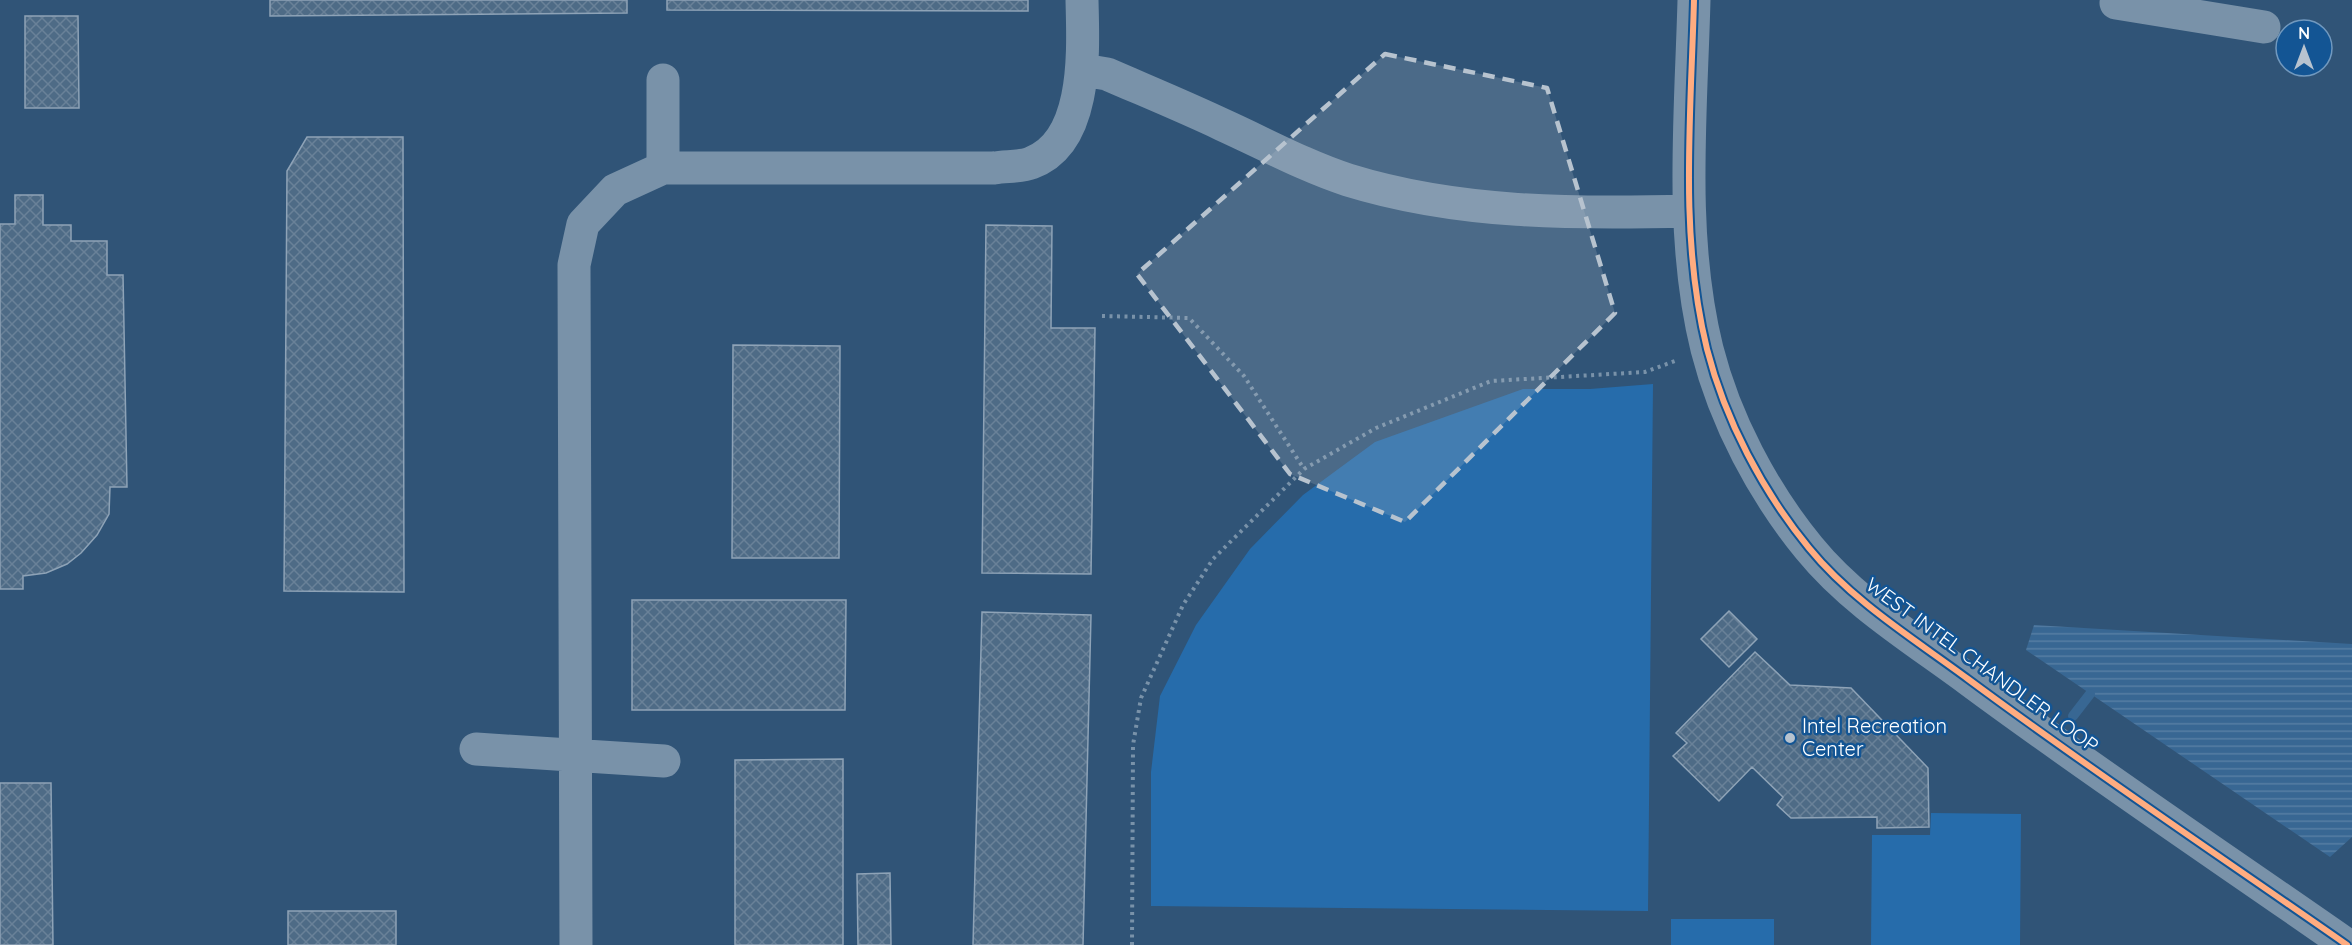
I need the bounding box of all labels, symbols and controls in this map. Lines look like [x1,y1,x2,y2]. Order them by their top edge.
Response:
north arrow [2274,18,2334,78]
text: N [2298,23,2310,43]
street label: WEST INTEL CHANDLER LOOP [1861,572,2104,758]
place label: Intel Recreation Center [1802,713,1947,761]
marker: Intel Recreation Center [1783,731,1797,745]

